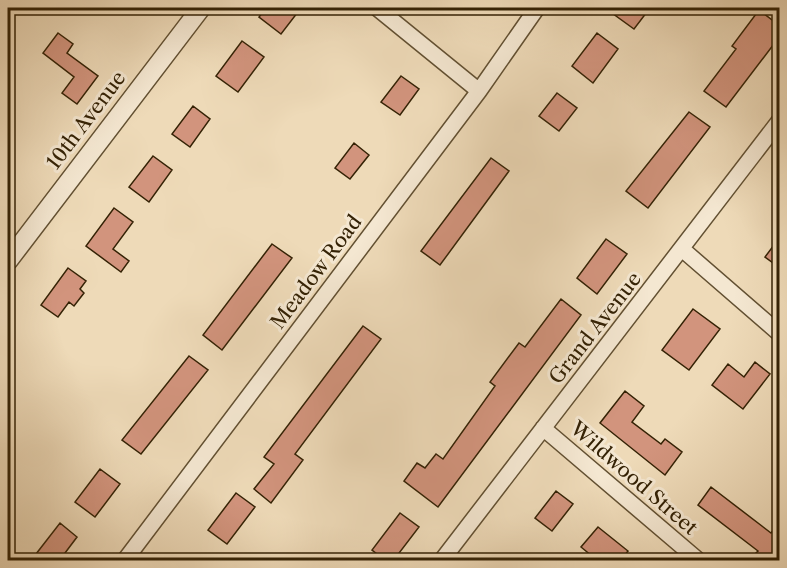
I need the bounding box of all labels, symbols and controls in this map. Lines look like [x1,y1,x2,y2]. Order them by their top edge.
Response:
street label: 10th Avenue [41,66,131,174]
street label: Meadow Road [265,210,367,334]
street label: Grand Avenue [544,267,646,389]
street label: Wildwood Street [565,416,702,540]

